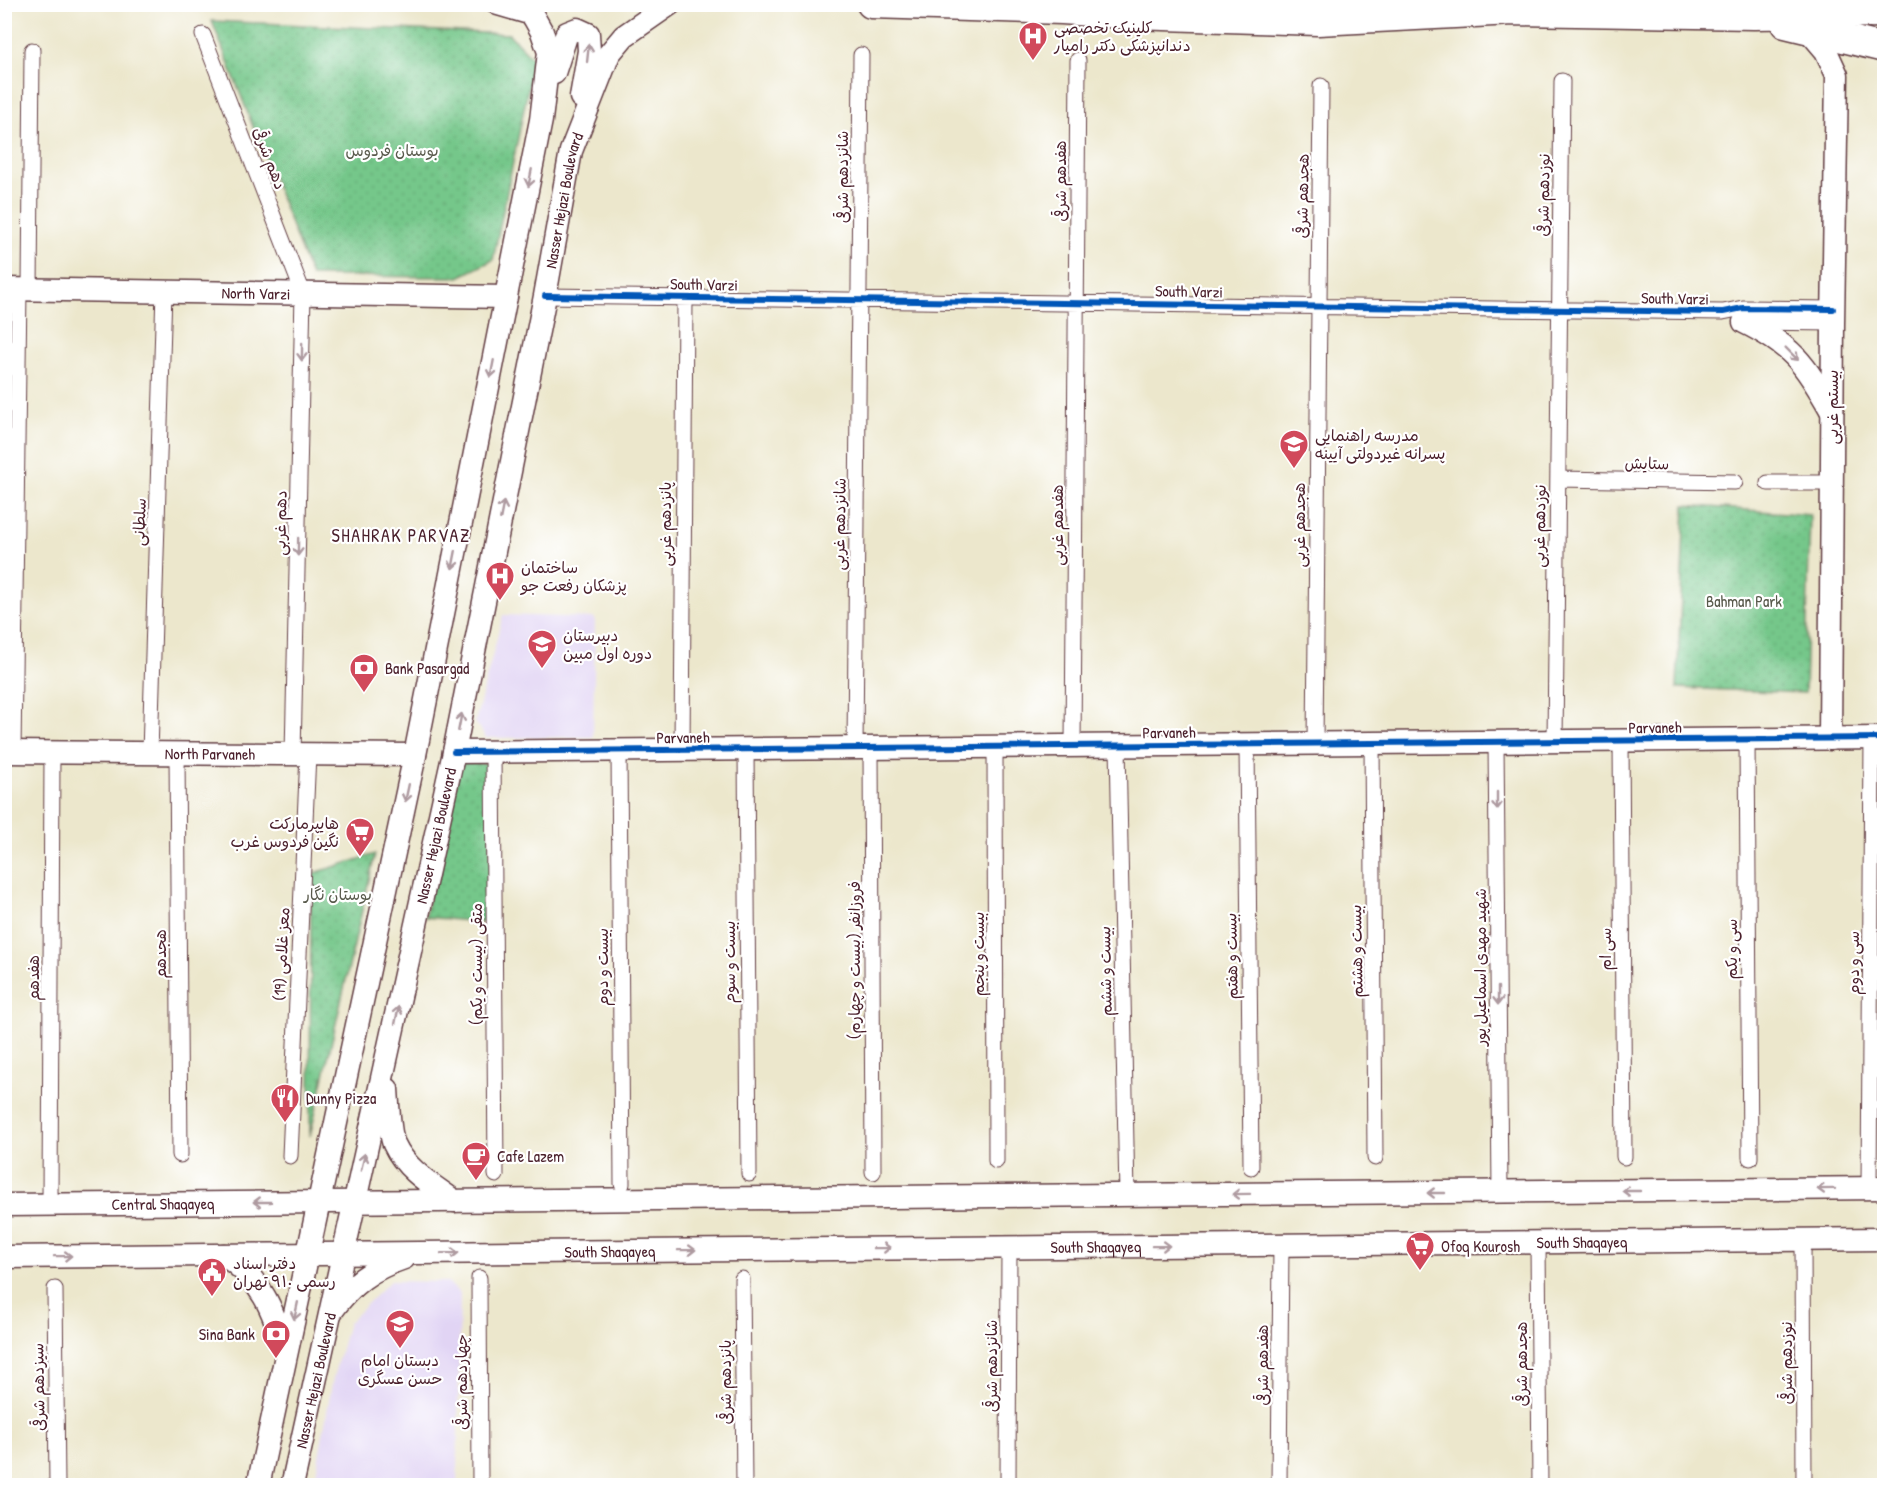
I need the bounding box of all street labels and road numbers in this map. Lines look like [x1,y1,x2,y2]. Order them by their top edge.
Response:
street label: دهم شرقی [246,124,292,193]
street label: Nasser Hejazi Boulevard [539,129,588,270]
street label: شانزدهم شرقی [831,131,855,223]
street label: هفدهم شرقی [1049,140,1073,222]
street label: هجدهم شرقی [1290,153,1316,239]
street label: نوزدهم شرقی [1531,153,1557,237]
street label: South Varzi [670,272,738,296]
street label: South Varzi [1155,279,1223,303]
street label: North Varzi [221,281,291,305]
street label: South Varzi [1641,286,1709,310]
street label: بیستم غربی [1821,370,1845,444]
street label: ستایش [1625,452,1669,474]
street label: شانزدهم غربی [827,477,853,571]
street label: پانزدهم غربی [654,482,678,566]
street label: هجدهم غربی [1288,483,1312,567]
street label: هفدهم غربی [1046,484,1070,566]
street label: نوزدهم غربی [1527,484,1553,568]
street label: دهم غربی [268,490,294,556]
street label: سلطانی [127,498,151,546]
street label: Parvaneh [1628,716,1682,738]
street label: Parvaneh [1142,721,1196,743]
street label: Parvaneh [656,726,710,748]
street label: North Parvaneh [165,742,255,765]
street label: Nasser Hejazi Boulevard [410,766,461,905]
street label: فروزانفر (بیست و چهارم) [843,881,867,1039]
street label: شهید مهدی اسماعیل پور [1469,888,1491,1048]
street label: متقی (بیست و یکم) [465,903,489,1025]
street label: بیست و هشتم [1344,904,1370,998]
street label: معز غلامی (19) [268,907,294,1001]
street label: بیست و پنجم [967,912,991,996]
street label: بیست و هفتم [1219,912,1245,1000]
street label: سی و یکم [1720,919,1744,979]
street label: بیست و سوم [718,921,742,1003]
street label: بیست و ششم [1093,926,1119,1016]
street label: بیست و دوم [591,928,615,1006]
street label: سی ام [1594,928,1618,970]
street label: هجدهم [149,929,173,979]
street label: سی و دوم [1842,931,1866,995]
street label: هفدهم [22,955,46,1001]
street label: Central Shaqayeq [111,1192,215,1215]
street label: South Shaqayeq [1536,1230,1627,1253]
street label: South Shaqayeq [1050,1235,1141,1258]
street label: South Shaqayeq [564,1240,655,1263]
street label: Nasser Hejazi Boulevard [290,1311,341,1450]
street label: شانزدهم شرقی [980,1320,1004,1412]
street label: نوزدهم شرقی [1775,1321,1799,1405]
street label: هجدهم شرقی [1510,1322,1534,1406]
street label: هفدهم شرقی [1251,1324,1275,1406]
street label: چهاردهم شرقی [450,1334,474,1430]
street label: پانزدهم شرقی [714,1340,738,1424]
street label: سیزدهم شرقی [26,1343,52,1431]

